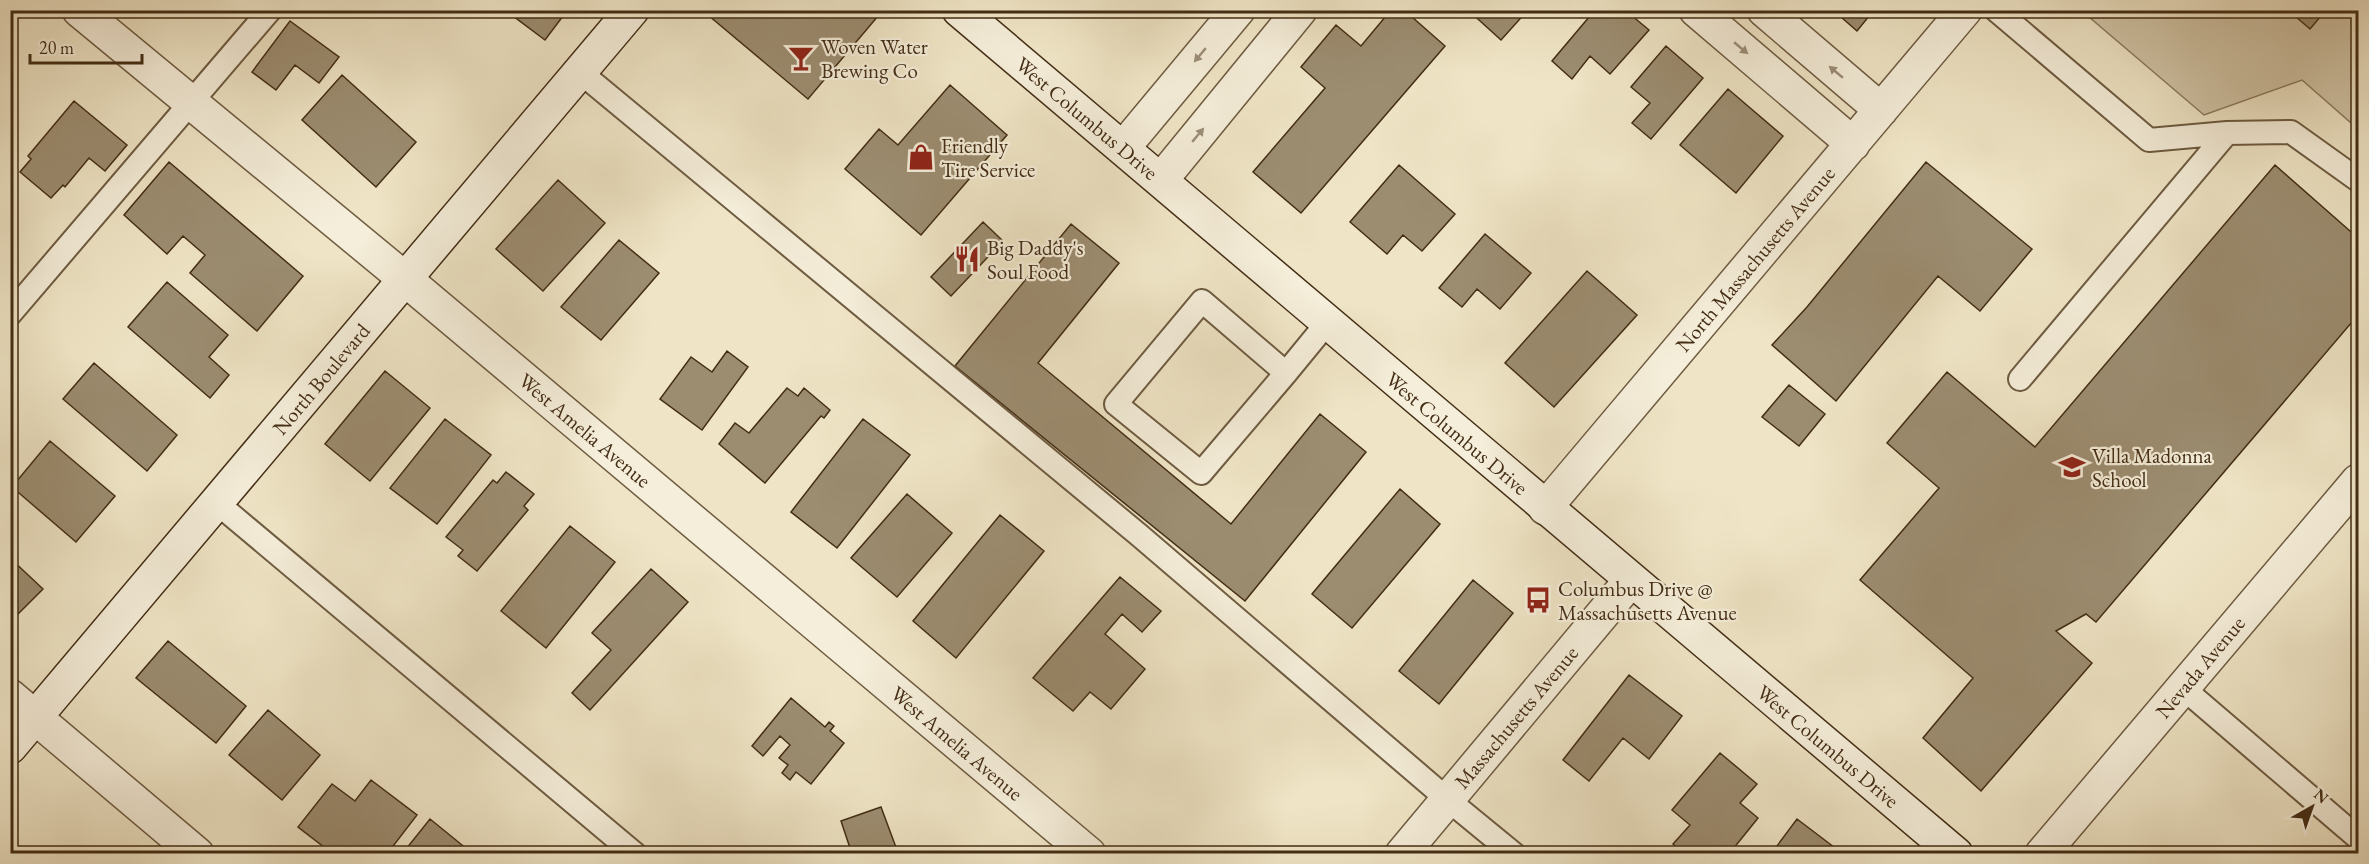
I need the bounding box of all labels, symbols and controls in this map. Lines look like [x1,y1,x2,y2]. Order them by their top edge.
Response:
scale bar [30,27,142,65]
place label: Woven Water Brewing Co [821,33,928,84]
text: 20 m [39,36,74,59]
one-way arrow [1733,42,1749,55]
bar icon: Woven Water Brewing Co [786,43,816,73]
one-way arrow [1194,47,1207,62]
street label: West Columbus Drive [1010,50,1164,186]
one-way arrow [1828,66,1844,79]
one-way arrow [1191,128,1204,143]
place label: Friendly Tire Service [941,132,1035,183]
shop icon: Friendly Tire Service [906,142,936,172]
street label: North Massachusetts Avenue [1669,161,1841,357]
place label: Big Daddy's Soul Food [987,234,1084,285]
restaurant icon: Big Daddy's Soul Food [952,244,982,274]
street label: North Boulevard [266,317,376,440]
street label: West Columbus Drive [1380,365,1534,501]
street label: West Amelia Avenue [513,367,657,493]
place label: Villa Madonna School [2092,442,2213,493]
school or university icon: Villa Madonna School [2057,452,2087,482]
place label: Columbus Drive @ Massachusetts Avenue [1558,575,1737,626]
bus stop icon: Columbus Drive @ Massachusetts Avenue [1523,585,1553,615]
street label: Nevada Avenue [2149,610,2251,724]
street label: Massachusetts Avenue [1448,640,1584,794]
street label: West Columbus Drive [1751,678,1905,814]
street label: West Amelia Avenue [885,680,1029,806]
north arrow [2282,777,2342,837]
text: N [2310,784,2333,808]

